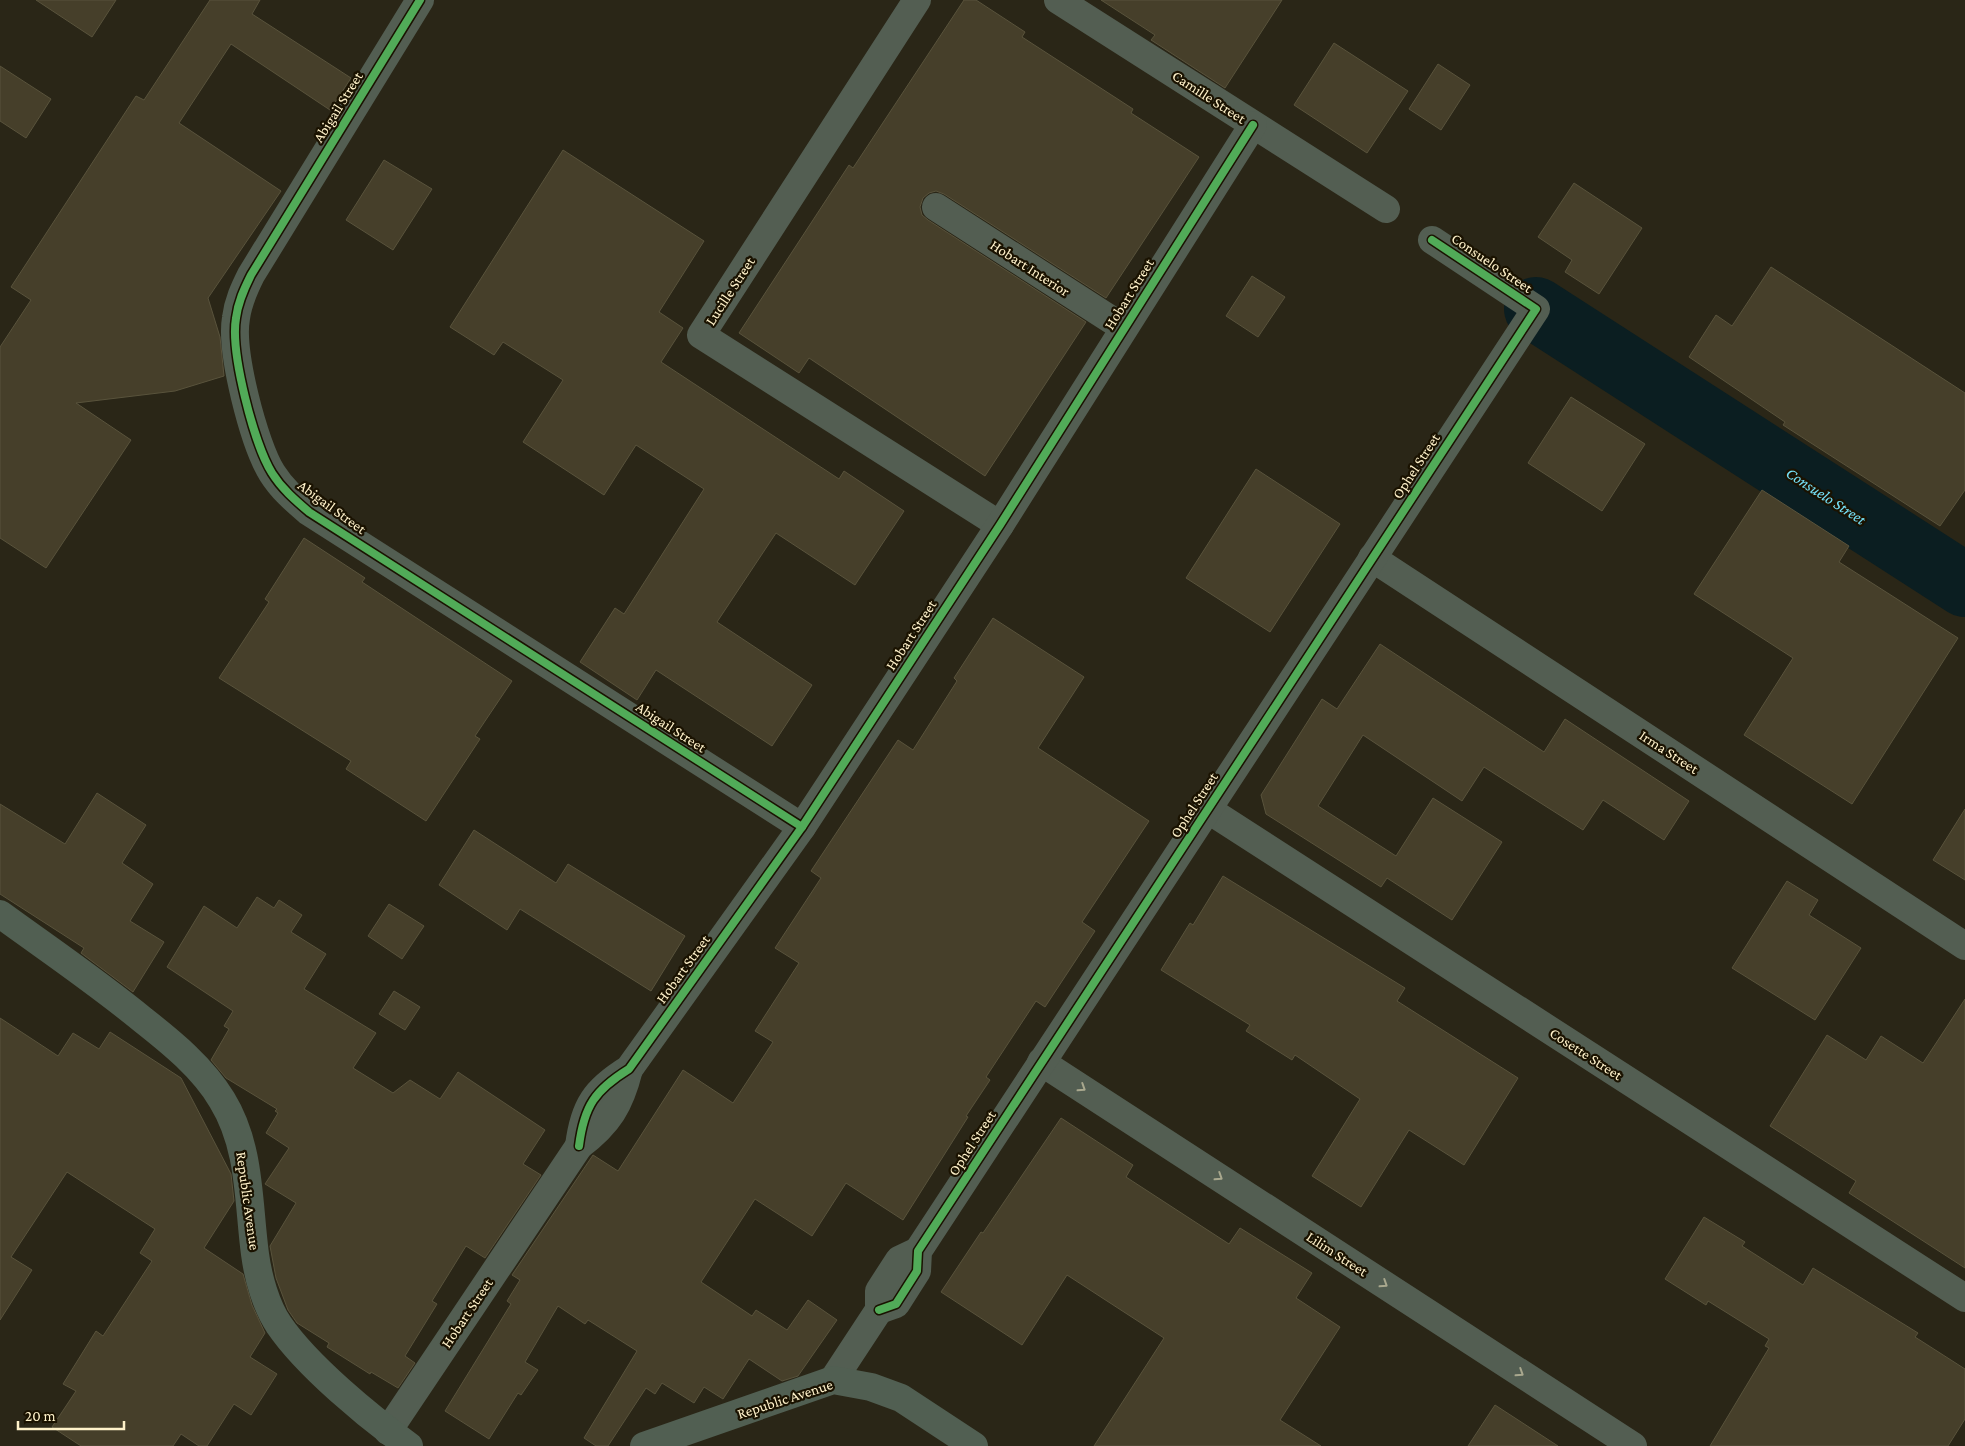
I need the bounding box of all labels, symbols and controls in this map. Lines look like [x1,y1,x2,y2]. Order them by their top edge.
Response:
street label: Camille Street [1169,67,1249,127]
street label: Abigail Street [310,68,367,146]
street label: Consuelo Street [1449,230,1536,297]
street label: Hobart Interior [987,236,1073,300]
street label: Lucille Street [702,253,758,328]
street label: Hobart Street [1101,255,1158,332]
street label: Ophel Street [1389,430,1444,502]
water label: Consuelo Street [1783,464,1869,528]
street label: Abigail Street [294,477,370,538]
street label: Hobart Street [882,596,940,673]
street label: Abigail Street [633,698,710,757]
street label: Irma Street [1637,727,1702,777]
street label: Ophel Street [1167,769,1222,841]
street label: Hobart Street [653,931,714,1006]
street label: Cosette Street [1547,1025,1626,1084]
one-way arrow [1077,1082,1086,1092]
street label: Ophel Street [945,1107,1000,1179]
street label: Republic Avenue [232,1151,263,1252]
one-way arrow [1213,1171,1222,1180]
street label: Lilim Street [1304,1228,1371,1280]
street label: Hobart Street [438,1274,497,1351]
one-way arrow [1379,1278,1388,1288]
one-way arrow [1515,1367,1524,1376]
street label: Republic Avenue [735,1376,835,1423]
scale bar [18,1398,124,1430]
text: 20 m [25,1408,56,1424]

